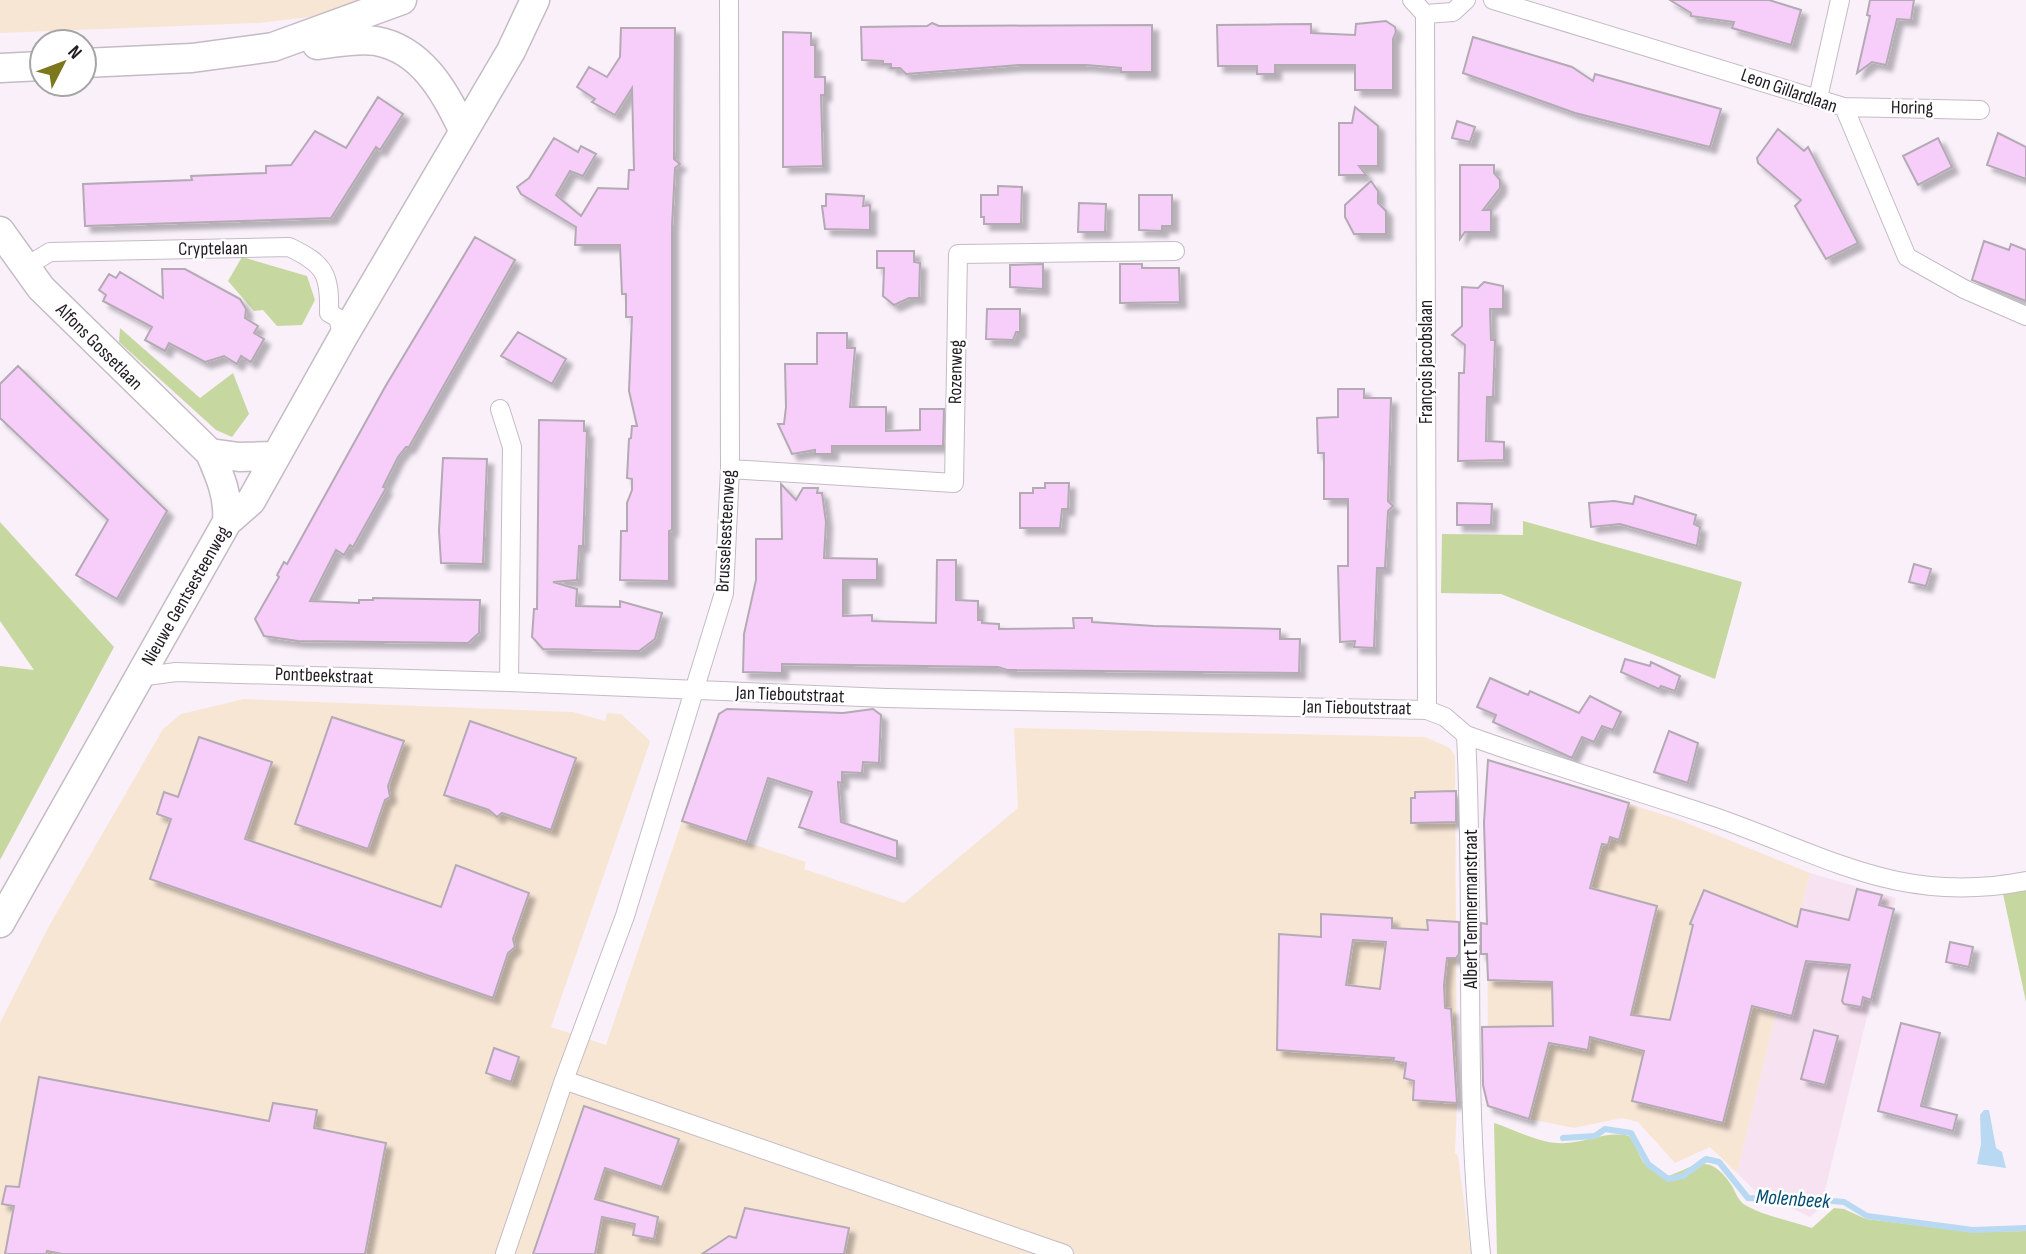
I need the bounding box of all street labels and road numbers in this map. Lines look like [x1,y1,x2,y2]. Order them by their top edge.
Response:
street label: Leon Gillardlaan [1738,64,1840,118]
street label: Horing [1891,96,1934,120]
street label: Cryptelaan [178,237,248,261]
street label: Alfons Gossetlaan [50,298,147,395]
street label: François Jacobslaan [1415,300,1438,424]
street label: Rozenweg [944,339,968,404]
street label: Brusselsesteenweg [711,469,741,593]
street label: Nieuwe Gentsesteenweg [137,522,235,670]
street label: Pontbeekstraat [274,663,374,689]
street label: Jan Tieboutstraat [734,682,845,708]
street label: Jan Tieboutstraat [1301,696,1412,720]
street label: Albert Temmermanstraat [1460,829,1483,990]

